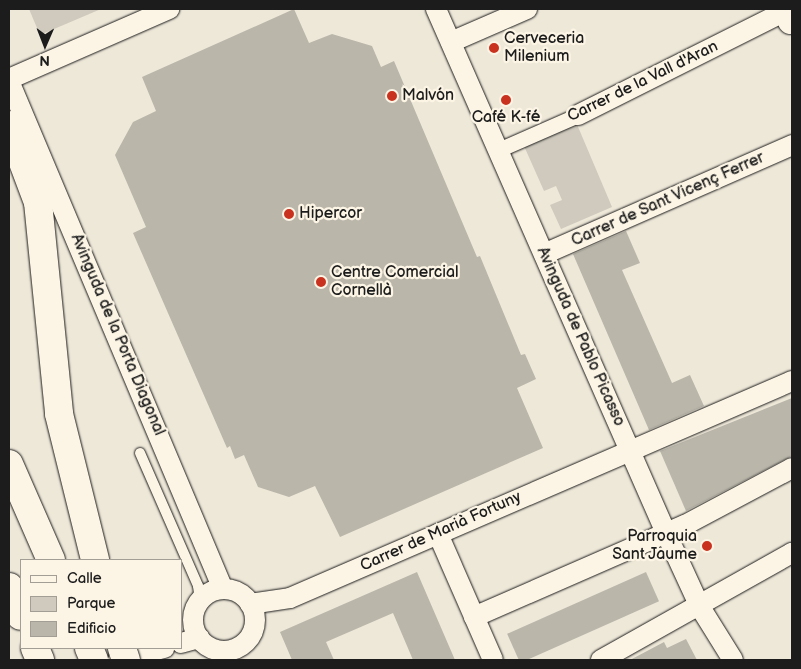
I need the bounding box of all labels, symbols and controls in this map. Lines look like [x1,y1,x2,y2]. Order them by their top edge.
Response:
north arrow [20,20,70,70]
place label: Cerveceria Milenium [504,29,584,67]
street label: Carrer de la Vall d'Aran [565,37,721,127]
marker: Cerveceria Milenium [488,42,500,54]
text: N [39,52,50,69]
place label: Malvón [402,86,454,106]
marker: Malvón [386,90,398,102]
marker: Café K-fé [500,94,512,106]
place label: Café K-fé [472,108,540,128]
street label: Carrer de Sant Vicenç Ferrer [568,149,768,251]
place label: Hipercor [299,204,362,224]
marker: Hipercor [283,208,295,220]
street label: Avinguda de la Porta Diagonal [66,231,168,439]
street label: Avinguda de Pablo Picasso [532,244,628,430]
place label: Centre Comercial Cornellà [331,263,459,301]
marker: Centre Comercial Cornellà [315,276,327,288]
street label: Carrer de Marià Fortuny [358,488,524,576]
place label: Parroquia Sant Jaume [611,527,697,565]
marker: Parroquia Sant Jaume [701,540,713,552]
legend [20,559,182,649]
text: Calle [67,569,102,588]
text: Parque [67,594,115,613]
text: Edificio [67,619,116,638]

